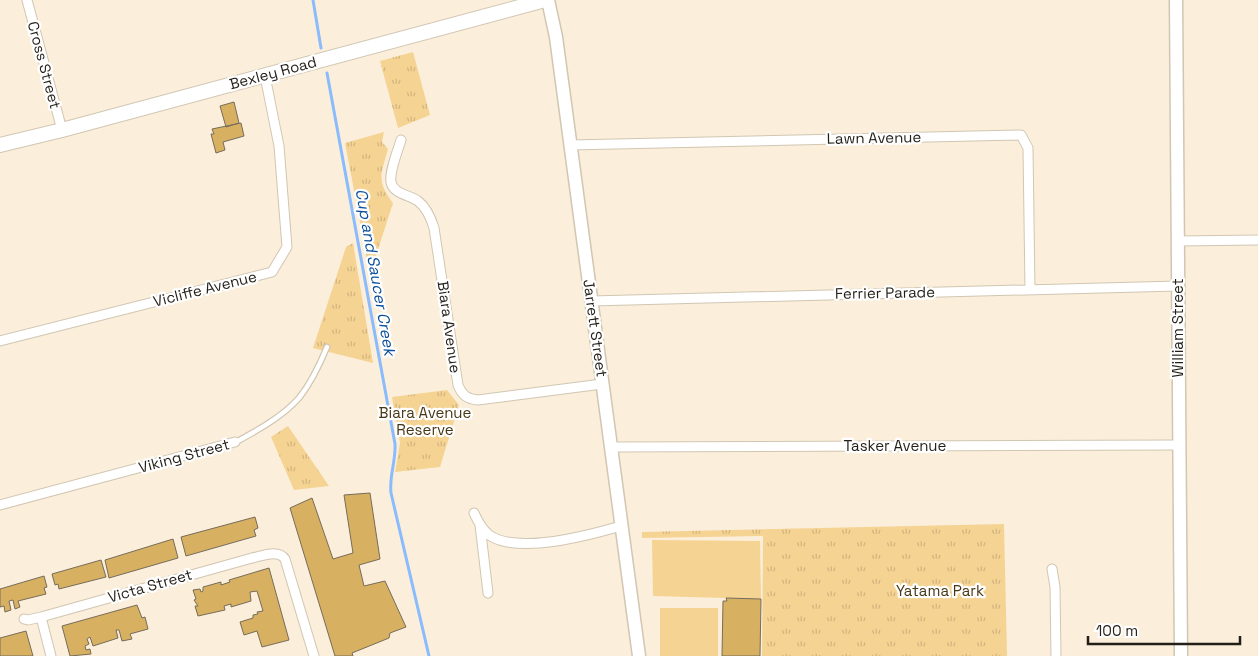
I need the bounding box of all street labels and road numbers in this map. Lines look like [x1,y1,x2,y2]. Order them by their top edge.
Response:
street label: Cross Street [24,19,65,111]
street label: Bexley Road [227,52,319,93]
street label: Lawn Avenue [827,127,922,148]
street label: Vicliffe Avenue [151,266,259,311]
street label: Jarrett Street [579,278,612,378]
street label: William Street [1168,278,1187,378]
street label: Biara Avenue [434,280,465,374]
street label: Ferrier Parade [835,282,935,303]
street label: Viking Street [136,434,231,477]
street label: Tasker Avenue [844,436,947,455]
street label: Victa Street [106,564,194,607]

